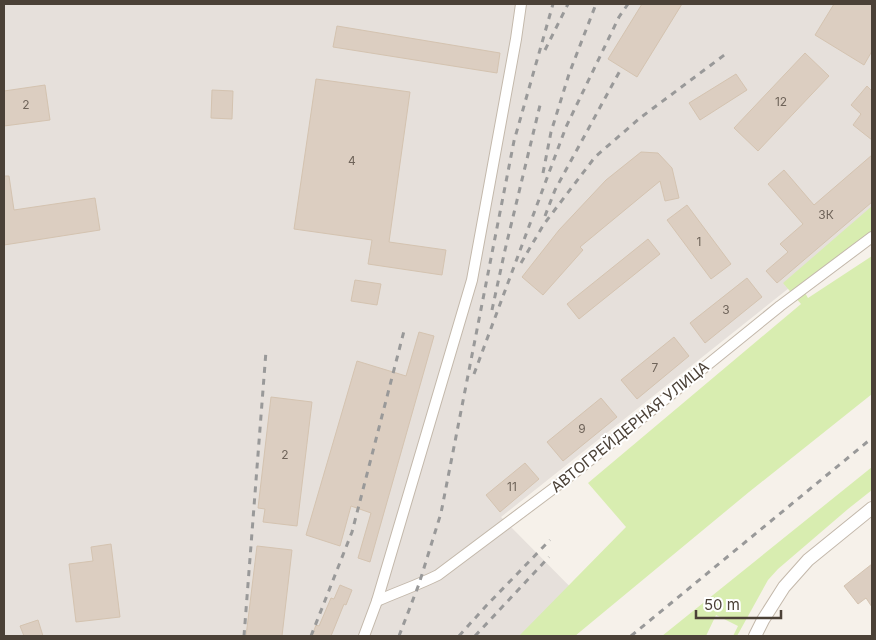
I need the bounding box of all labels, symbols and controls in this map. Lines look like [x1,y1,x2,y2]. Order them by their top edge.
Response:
house number: 12 [775,94,787,109]
house number: 2 [22,97,30,112]
house number: 4 [348,153,356,168]
house number: 3К [818,207,834,222]
house number: 1 [697,234,701,249]
house number: 3 [722,302,730,317]
street label: АВТОГРЕЙДЕРНАЯ УЛИЦА [547,357,713,496]
house number: 7 [652,360,659,375]
house number: 9 [578,421,586,436]
house number: 2 [281,447,289,462]
house number: 11 [507,479,517,494]
scale bar [696,588,781,620]
text: 50 m [704,595,740,614]

